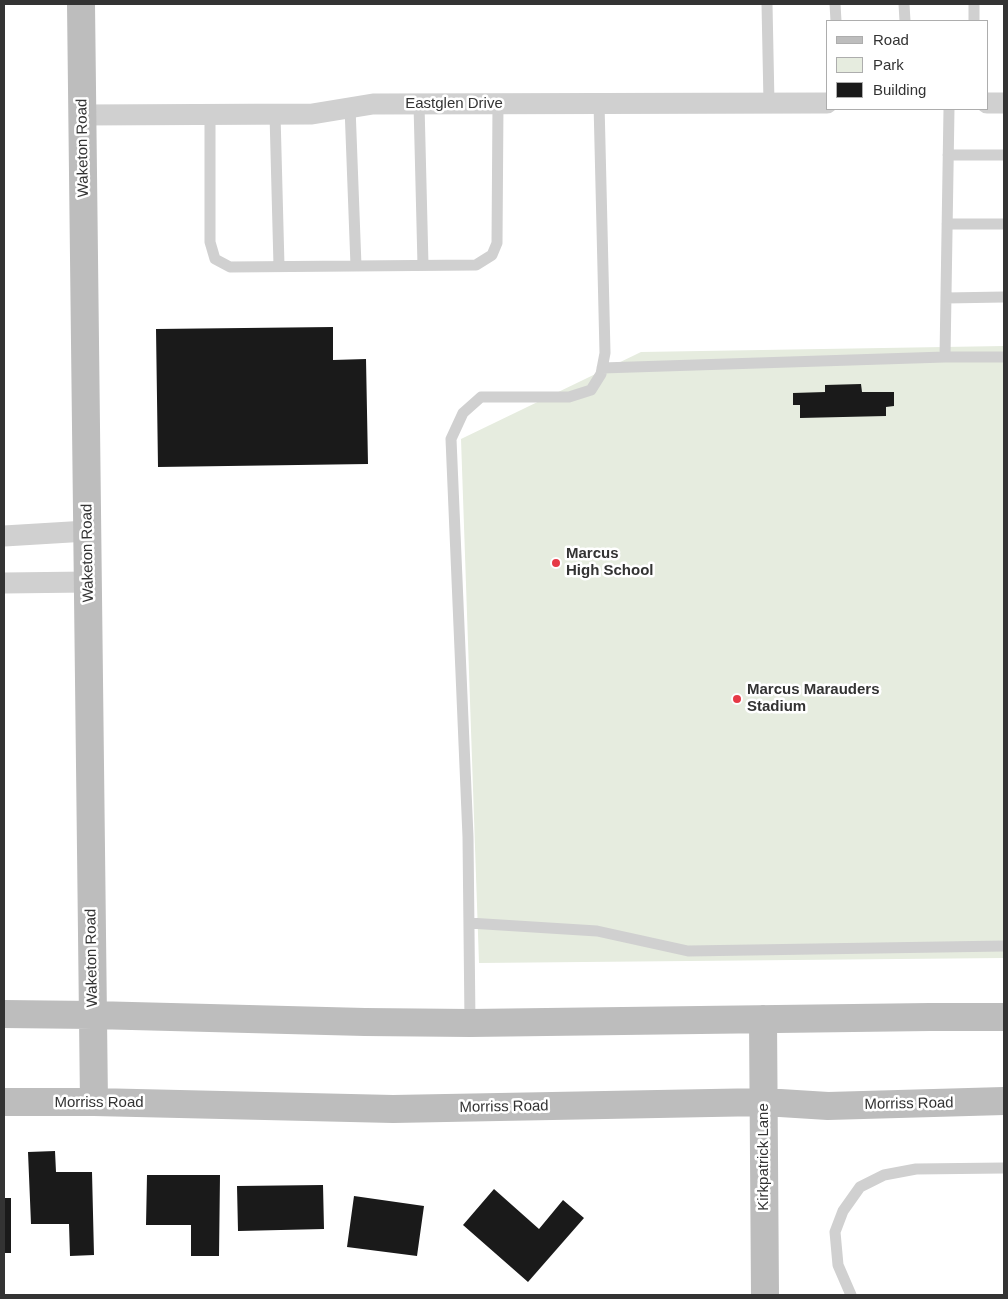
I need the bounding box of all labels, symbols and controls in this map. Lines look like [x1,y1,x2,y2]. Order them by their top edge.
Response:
legend [826,20,988,110]
text: Road [873,31,909,48]
text: Park [873,56,904,73]
text: Building [873,81,926,98]
street label: Eastglen Drive [405,95,503,113]
street label: Waketon Road [73,99,93,197]
street label: Waketon Road [78,504,98,602]
place label: Marcus High School [566,545,653,580]
marker: Marcus High School [550,557,562,569]
place label: Marcus Marauders Stadium [747,681,880,716]
marker: Marcus Marauders Stadium [731,693,743,705]
street label: Waketon Road [82,909,102,1007]
street label: Morriss Road [54,1094,144,1112]
street label: Morriss Road [864,1094,954,1114]
street label: Morriss Road [459,1097,549,1117]
street label: Kirkpatrick Lane [755,1103,773,1211]

